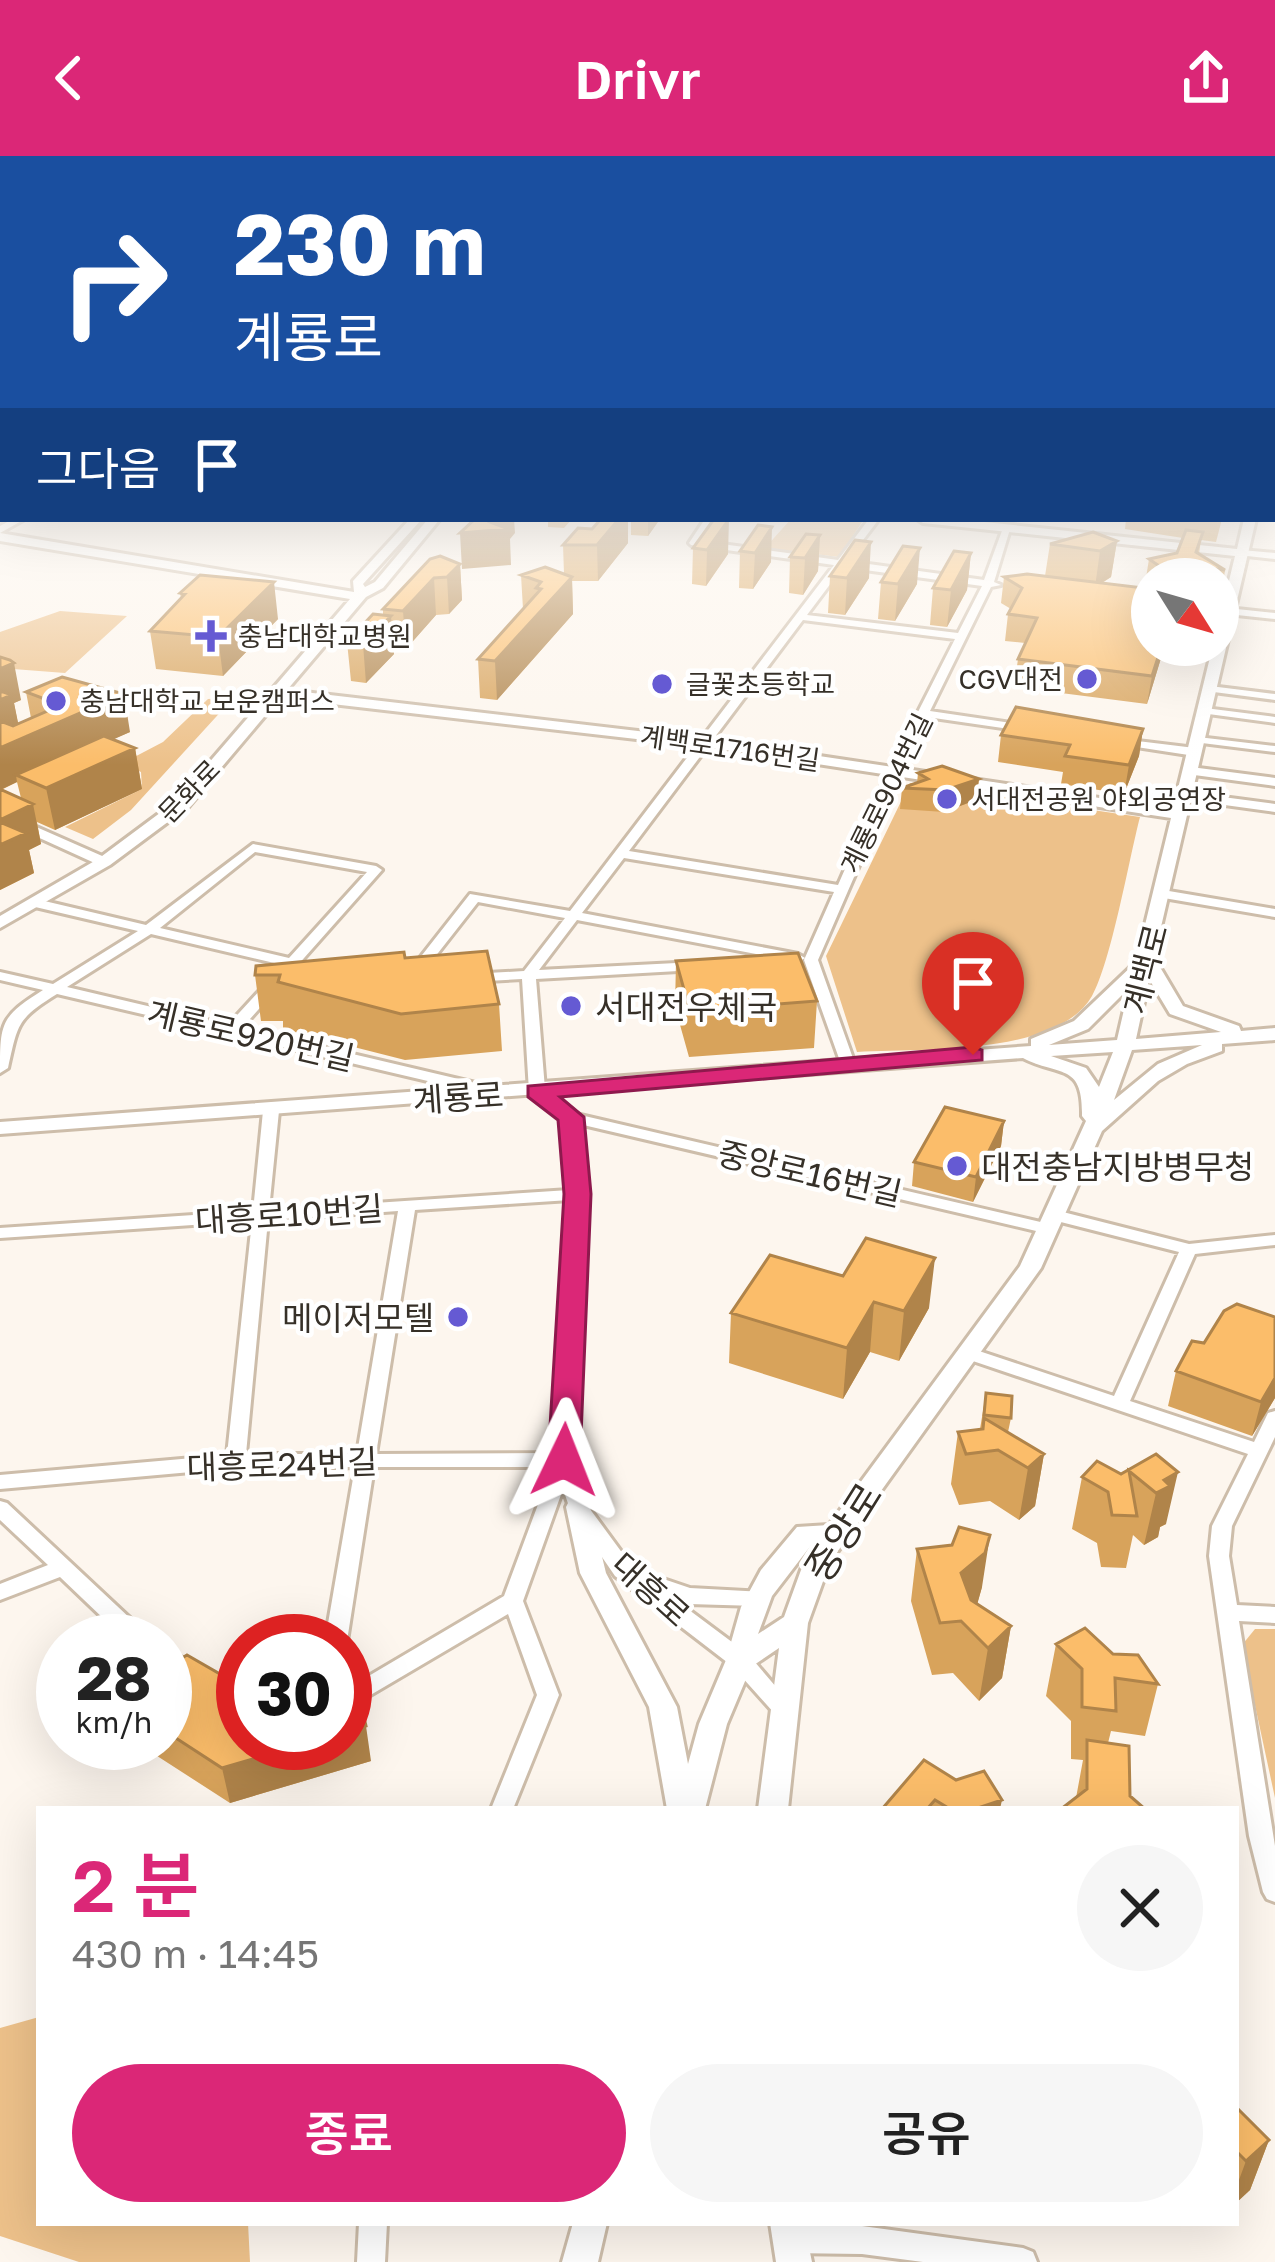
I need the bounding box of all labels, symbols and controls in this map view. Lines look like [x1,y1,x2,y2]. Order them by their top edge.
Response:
icon: back [36,45,102,111]
icon: share [1173,45,1239,111]
text: Drivr [574,46,701,111]
text: 230 m [234,193,486,293]
icon: right [36,204,192,360]
text: 계룡로 [234,304,383,369]
icon: arrive [184,432,250,498]
text: 그다음 [36,441,160,495]
north arrow [1131,558,1239,666]
map controls [1131,558,1239,666]
marker: 충남대학교병원 [195,620,227,652]
place label: 충남대학교병원 [238,620,412,652]
place label: CGV대전 [958,663,1063,695]
marker: CGV대전 [1074,666,1100,692]
place label: 글꽃초등학교 [686,668,835,700]
marker: 글꽃초등학교 [649,671,675,697]
place label: 충남대학교 보운캠퍼스 [80,685,335,717]
marker: 충남대학교 보운캠퍼스 [43,688,69,714]
street label: 계룡로904번길 [834,708,938,878]
street label: 계백로1716번길 [638,720,822,776]
street label: 문화로 [152,753,226,829]
place label: 서대전공원 야외공연장 [971,783,1226,815]
marker: 서대전공원 야외공연장 [934,786,960,812]
street label: 계백로 [1115,920,1175,1018]
pin [922,932,1024,1055]
icon: arrive [940,950,1006,1016]
place label: 서대전우체국 [595,987,777,1026]
street label: 계룡로920번길 [144,992,358,1078]
marker: 서대전우체국 [558,993,584,1019]
street label: 계룡로 [411,1074,505,1120]
street label: 중앙로16번길 [714,1133,906,1213]
place label: 대전충남지방병무청 [981,1147,1254,1186]
marker: 대전충남지방병무청 [944,1153,970,1179]
street label: 대흥로10번길 [194,1188,384,1240]
place label: 메이저모텔 [282,1298,434,1337]
marker: 메이저모텔 [445,1304,471,1330]
position arrow [501,1397,627,1523]
street label: 대흥로24번길 [186,1441,378,1487]
street label: 중앙로 [795,1474,891,1590]
street label: 대흥로 [604,1544,698,1634]
speed limit sign: 30 [216,1614,372,1770]
text: 28 [76,1641,151,1713]
text: km/h [76,1704,152,1740]
text: 2 분 [72,1841,199,1928]
button: close [1077,1845,1203,1971]
text: 430 m · 14:45 [72,1930,319,1977]
button: 종료 [72,2064,626,2202]
button: 공유 [650,2064,1203,2202]

